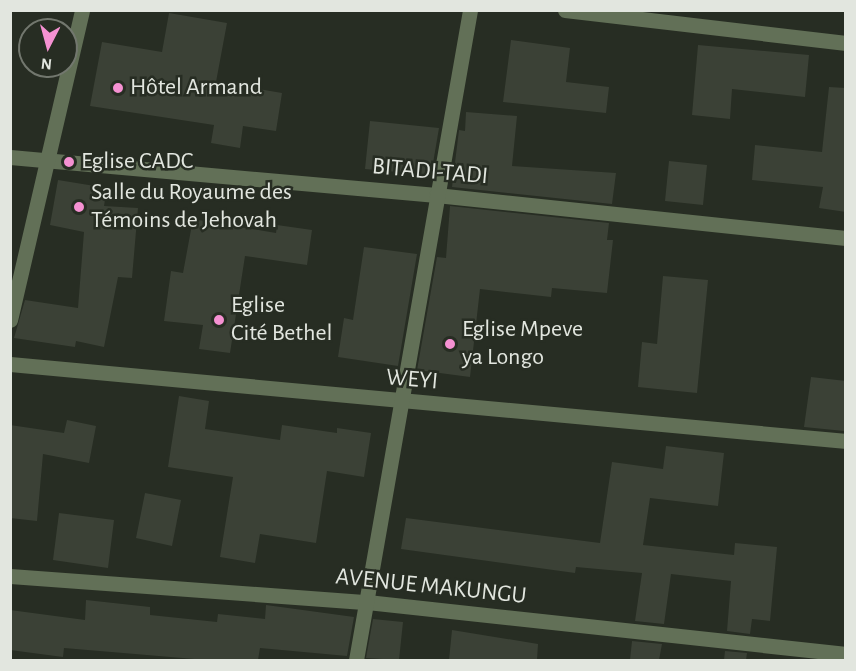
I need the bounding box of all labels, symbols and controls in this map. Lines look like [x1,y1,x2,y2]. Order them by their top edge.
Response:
north arrow [18,18,78,78]
text: N [40,55,53,72]
place label: Hôtel Armand [130,74,262,102]
marker: Hôtel Armand [111,81,125,95]
place label: Eglise CADC [81,148,193,176]
street label: BITADI-TADI [371,153,489,191]
marker: Eglise CADC [62,155,76,169]
place label: Salle du Royaume des Témoins de Jehovah [91,179,292,235]
marker: Salle du Royaume des Témoins de Jehovah [72,200,86,214]
place label: Eglise Cité Bethel [231,292,332,348]
marker: Eglise Cité Bethel [212,313,226,327]
place label: Eglise Mpeve ya Longo [462,316,583,372]
marker: Eglise Mpeve ya Longo [443,337,457,351]
street label: WEYI [385,363,439,397]
street label: AVENUE MAKUNGU [334,563,528,611]

